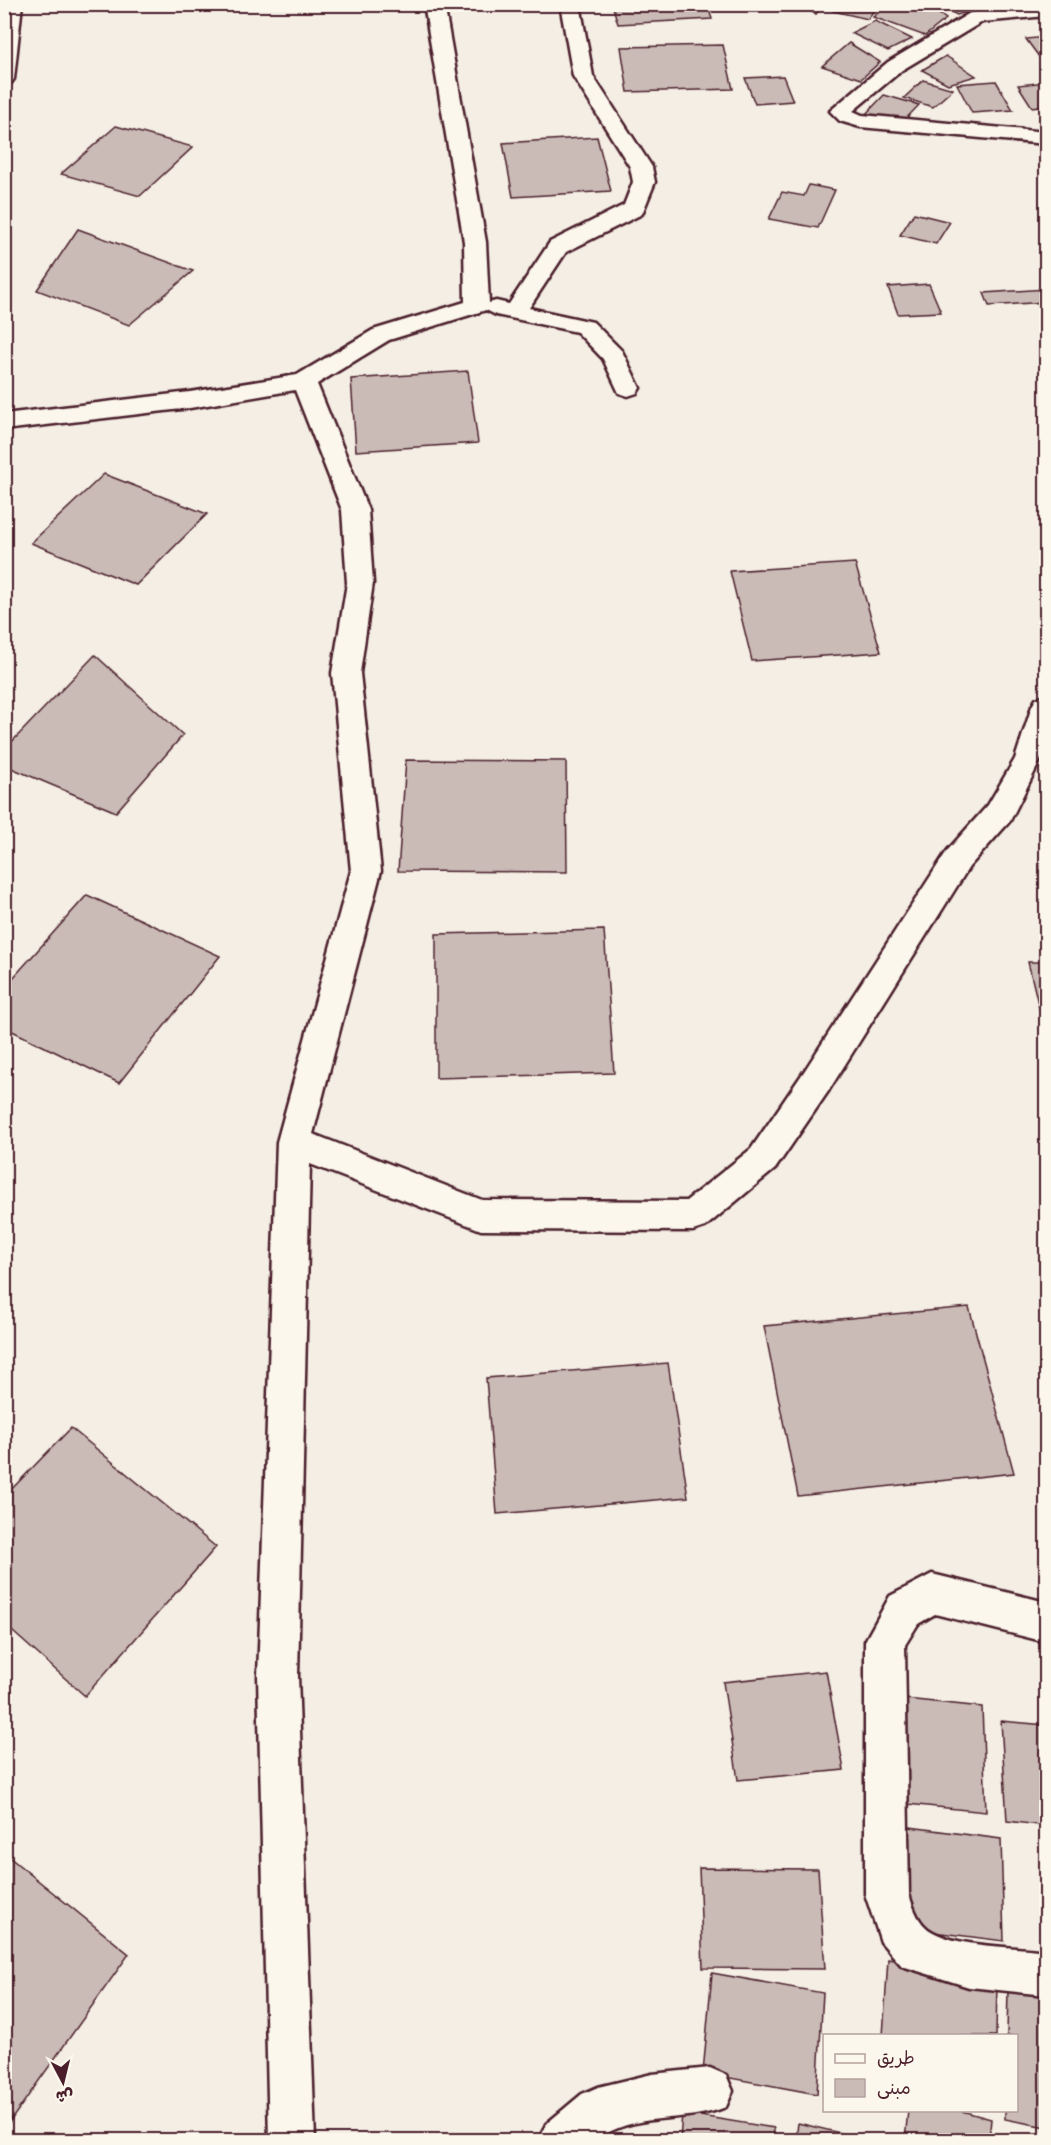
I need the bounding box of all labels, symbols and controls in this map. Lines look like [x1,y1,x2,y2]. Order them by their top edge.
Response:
legend [823,2034,1018,2112]
text: طريق [877,2045,915,2069]
north arrow [33,2052,93,2112]
text: مبنى [877,2075,911,2099]
text: ش [55,2086,75,2109]

